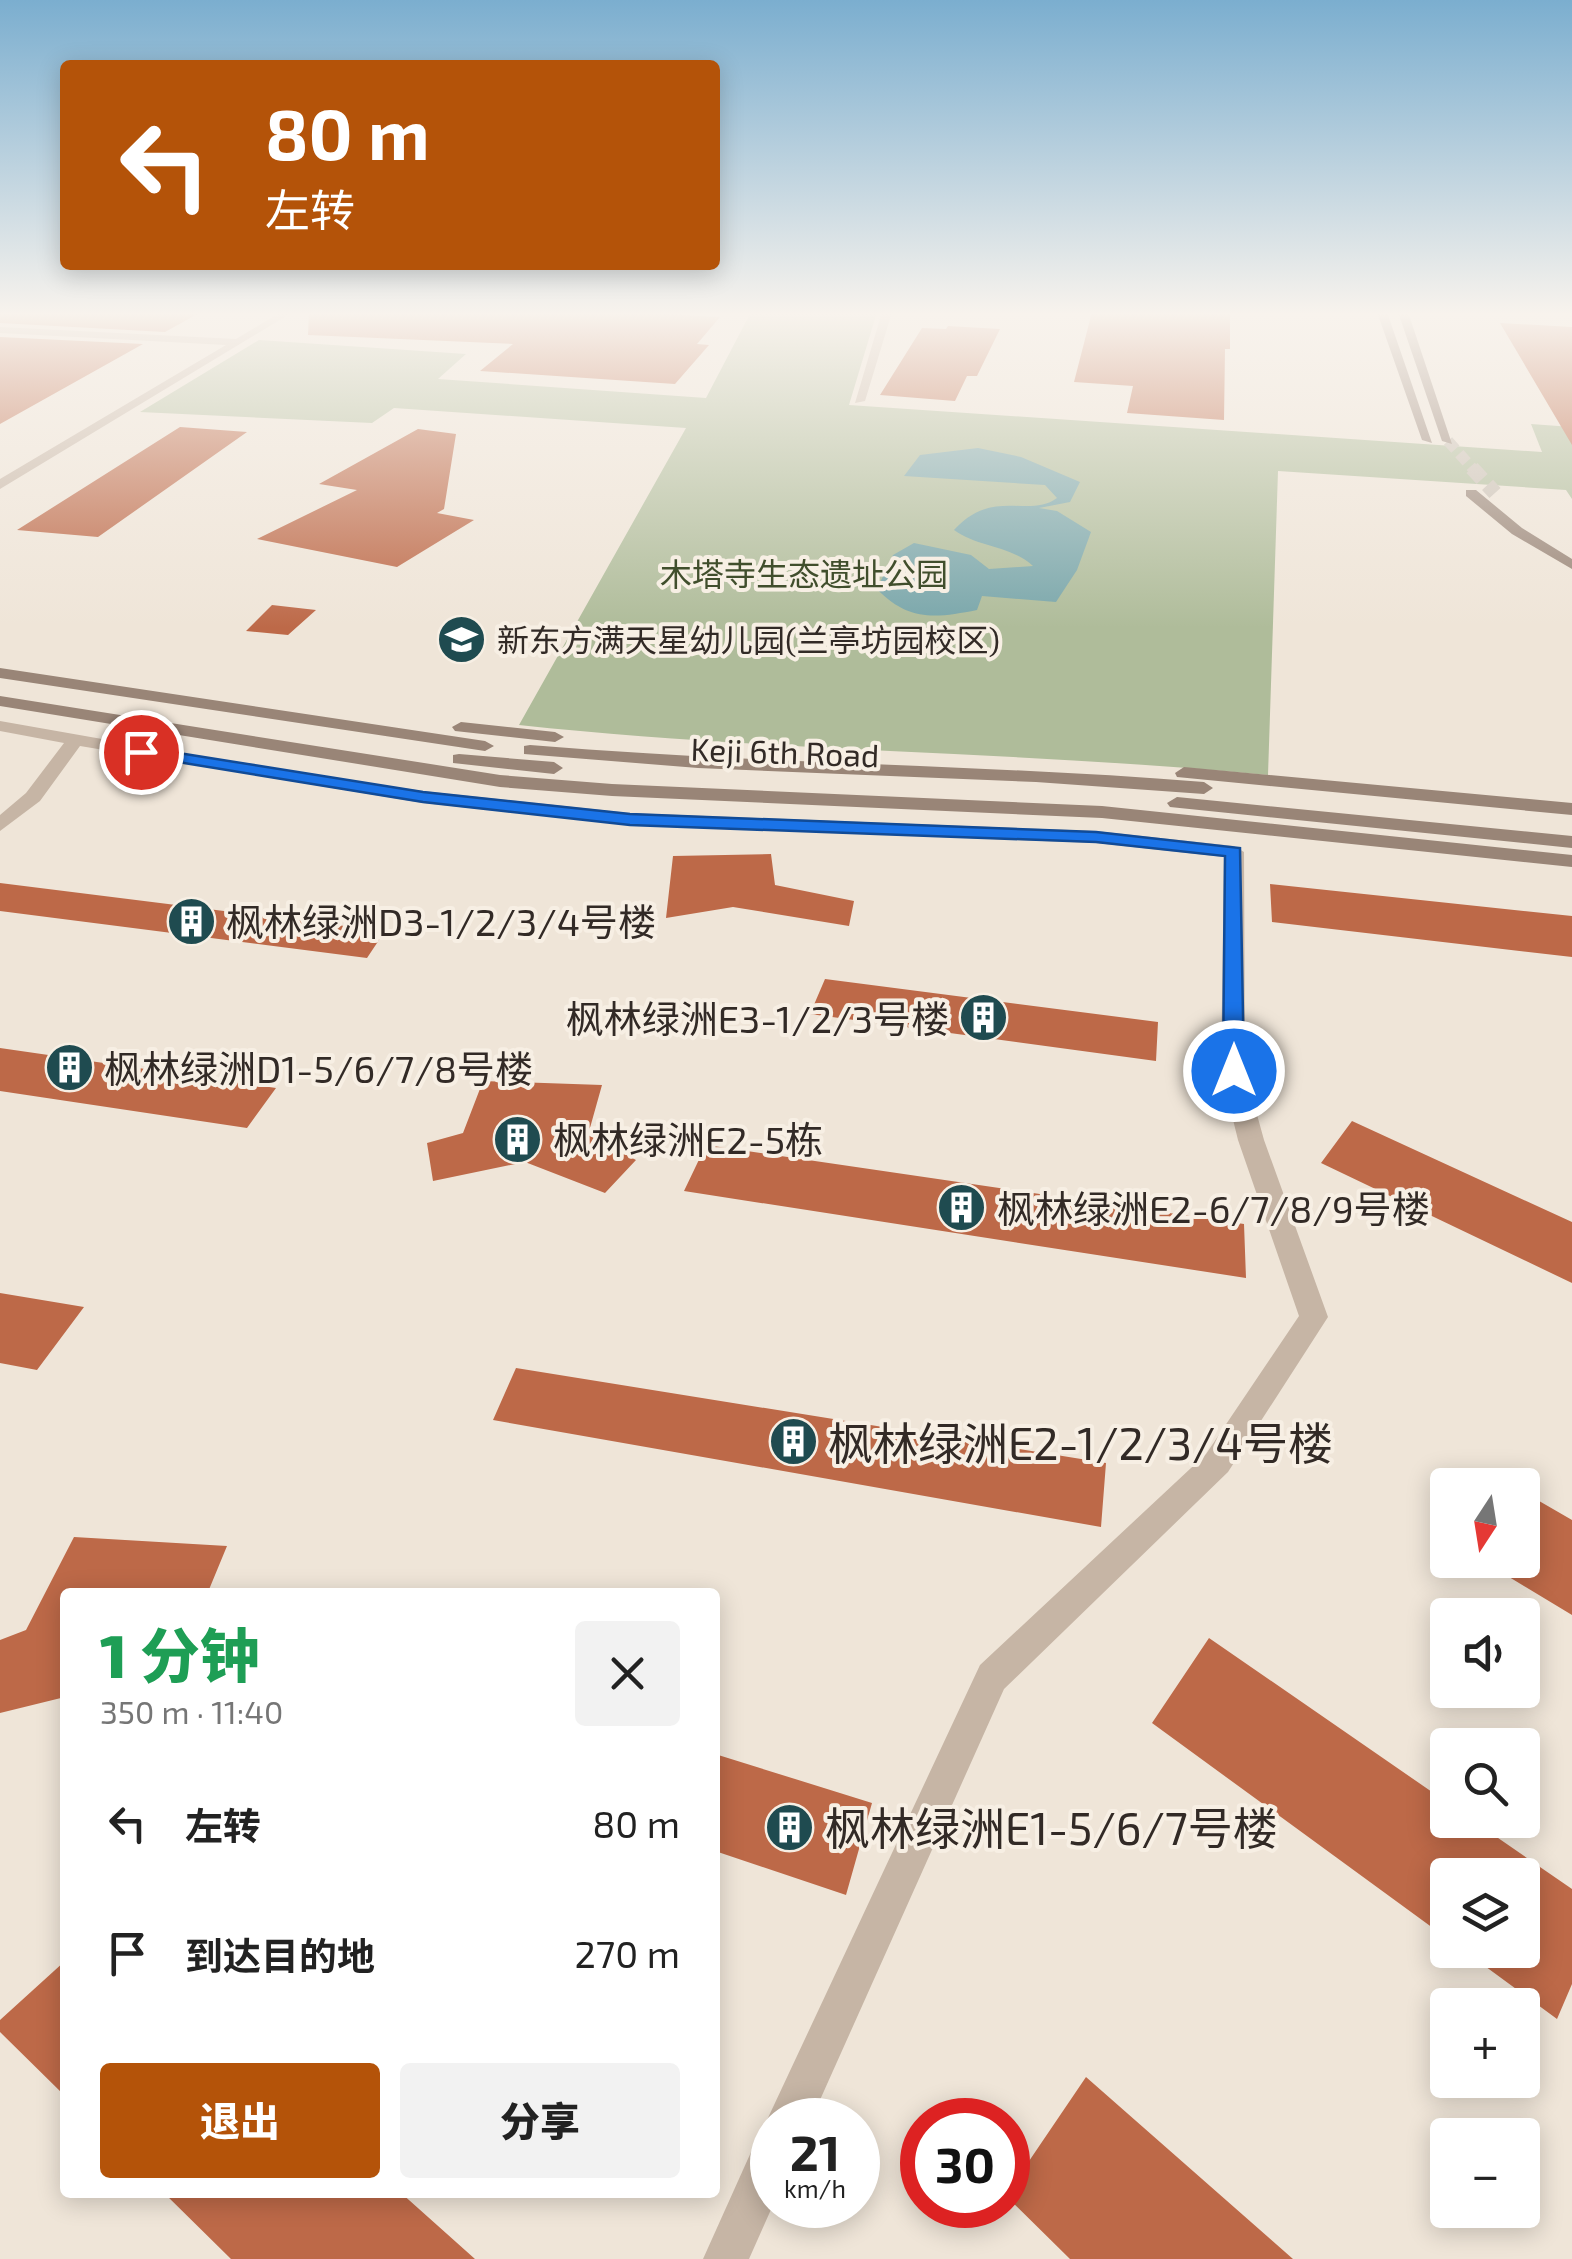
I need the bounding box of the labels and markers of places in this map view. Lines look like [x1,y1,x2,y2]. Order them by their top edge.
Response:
school or university icon: 新东方满天星幼儿园(兰亭坊园校区) [436,613,488,665]
place label: 新东方满天星幼儿园(兰亭坊园校区) [497,620,1000,658]
pin [99,710,184,795]
building icon: 枫林绿洲D3-1/2/3/4号楼 [165,895,217,947]
place label: 枫林绿洲D3-1/2/3/4号楼 [226,898,656,944]
building icon: 枫林绿洲E3-1/2/3号楼 [958,992,1010,1044]
place label: 枫林绿洲E3-1/2/3号楼 [566,995,949,1041]
building icon: 枫林绿洲D1-5/6/7/8号楼 [43,1042,95,1094]
place label: 枫林绿洲D1-5/6/7/8号楼 [104,1045,533,1091]
building icon: 枫林绿洲E2-5栋 [492,1113,544,1165]
place label: 枫林绿洲E2-5栋 [553,1116,823,1162]
building icon: 枫林绿洲E2-6/7/8/9号楼 [936,1182,988,1234]
place label: 枫林绿洲E2-6/7/8/9号楼 [997,1185,1430,1231]
place label: 枫林绿洲E2-1/2/3/4号楼 [828,1415,1333,1469]
building icon: 枫林绿洲E2-1/2/3/4号楼 [767,1416,819,1468]
place label: 枫林绿洲E1-5/6/7号楼 [825,1800,1278,1854]
building icon: 枫林绿洲E1-5/6/7号楼 [764,1801,816,1853]

